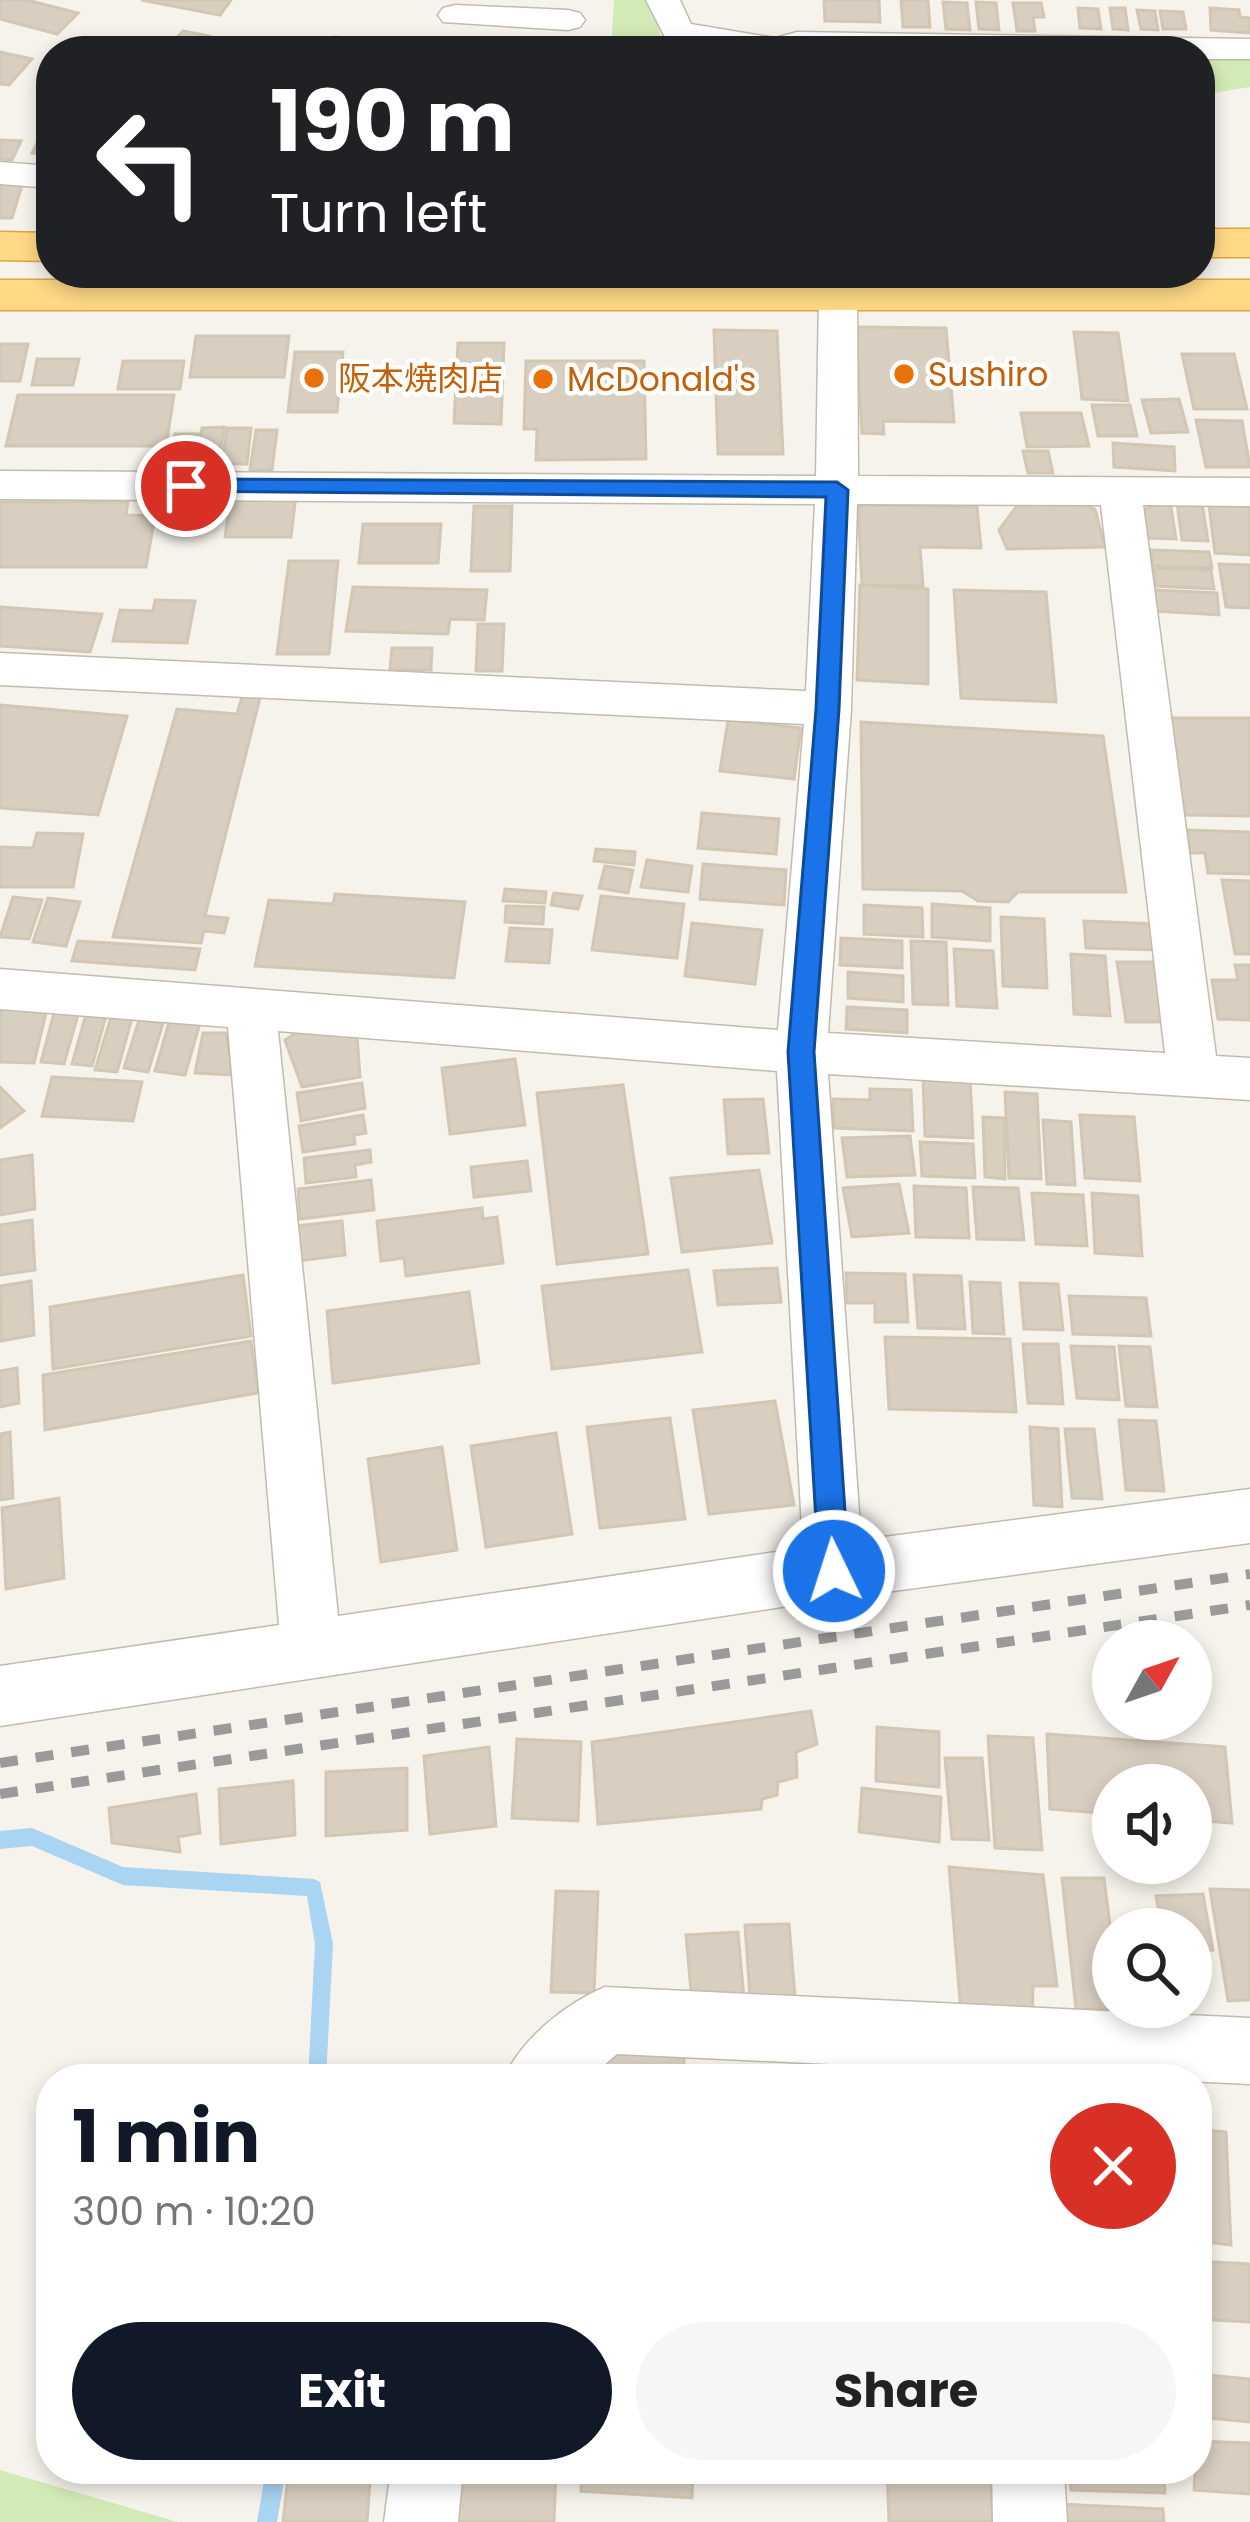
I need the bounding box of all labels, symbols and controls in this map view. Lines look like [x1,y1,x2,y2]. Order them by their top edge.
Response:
text: 190 m [270,63,515,180]
icon: left [72,84,228,240]
text: Turn left [270,175,487,251]
place label: Sushiro [928,351,1048,398]
place label: 阪本焼肉店 [338,355,503,402]
place label: McDonald's [567,356,756,403]
marker: Sushiro [891,361,917,387]
marker: 阪本焼肉店 [301,365,327,391]
marker: McDonald's [530,366,556,392]
pin [135,435,237,537]
icon: arrive [153,453,219,519]
position arrow [771,1508,897,1634]
north arrow [1092,1620,1212,1740]
map controls [1092,1620,1212,2028]
button: sound [1092,1764,1212,1884]
button: search [1092,1908,1212,2028]
text: 1 min [72,2086,260,2187]
button: close [1050,2103,1176,2229]
text: 300 m · 10:20 [72,2184,316,2239]
button: Exit [72,2322,612,2460]
button: Share [636,2322,1176,2460]

